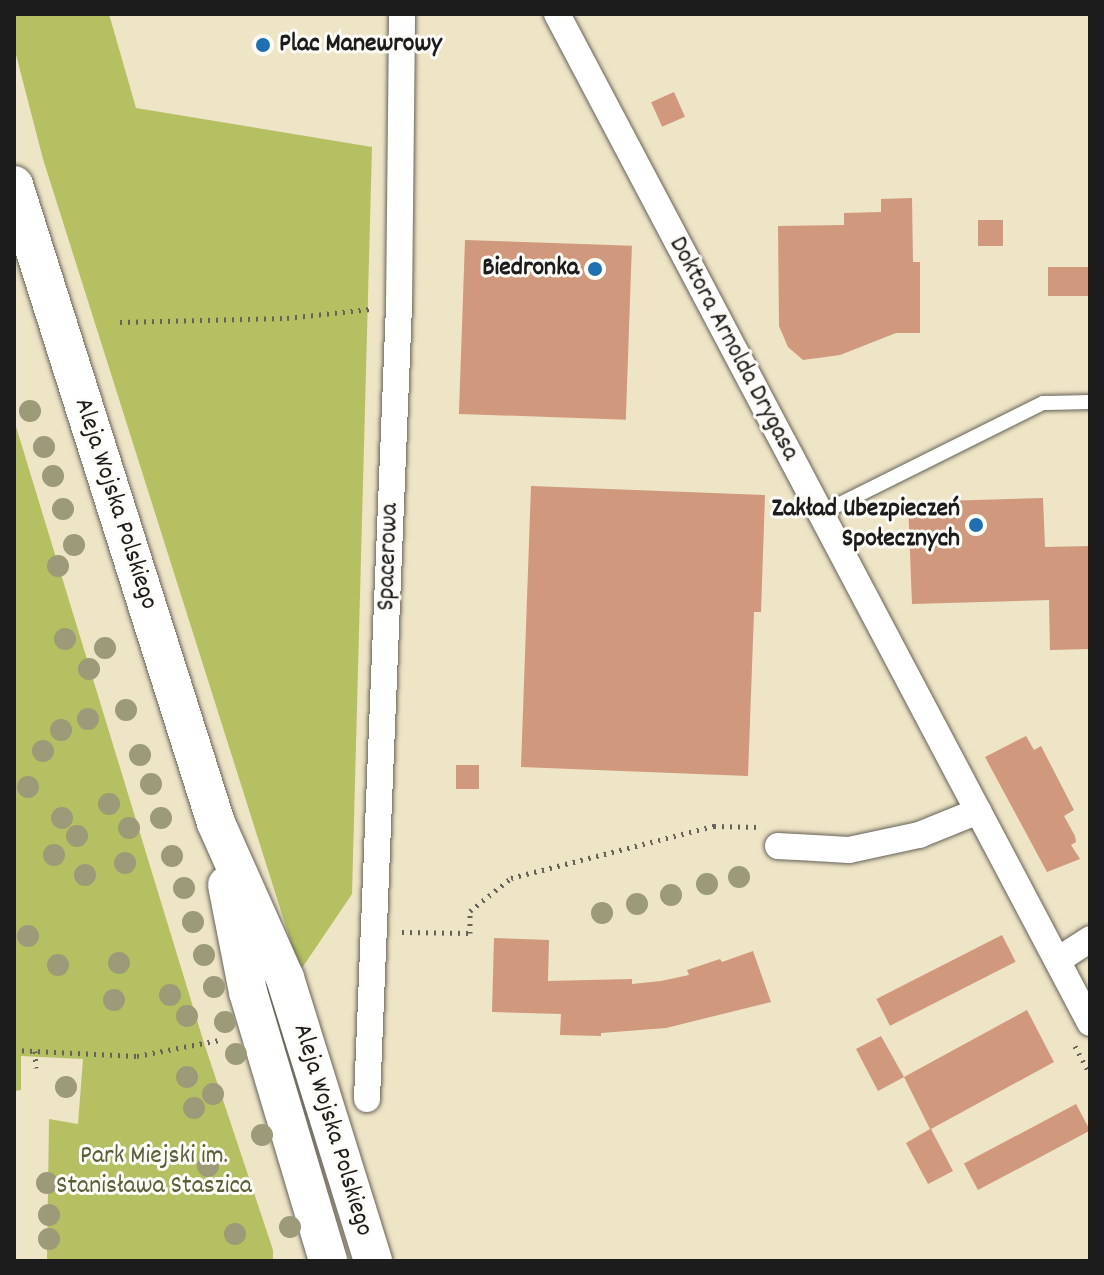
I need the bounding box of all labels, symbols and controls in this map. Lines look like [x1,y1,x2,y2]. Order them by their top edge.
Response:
place label: Plac Manewrowy [279,29,442,61]
marker: Plac Manewrowy [254,36,272,54]
street label: Doktora Arnolda Drygasa [661,232,805,466]
place label: Biedronka [482,253,579,285]
marker: Biedronka [586,260,604,278]
street label: Aleja Wojska Polskiego [66,394,164,614]
place label: Zakład Ubezpieczeń Społecznych [772,494,960,556]
street label: Spacerowa [372,503,406,611]
marker: Zakład Ubezpieczeń Społecznych [967,516,985,534]
street label: Aleja Wojska Polskiego [285,1020,379,1240]
park label: Park Miejski im. Stanisława Staszica [56,1141,252,1202]

